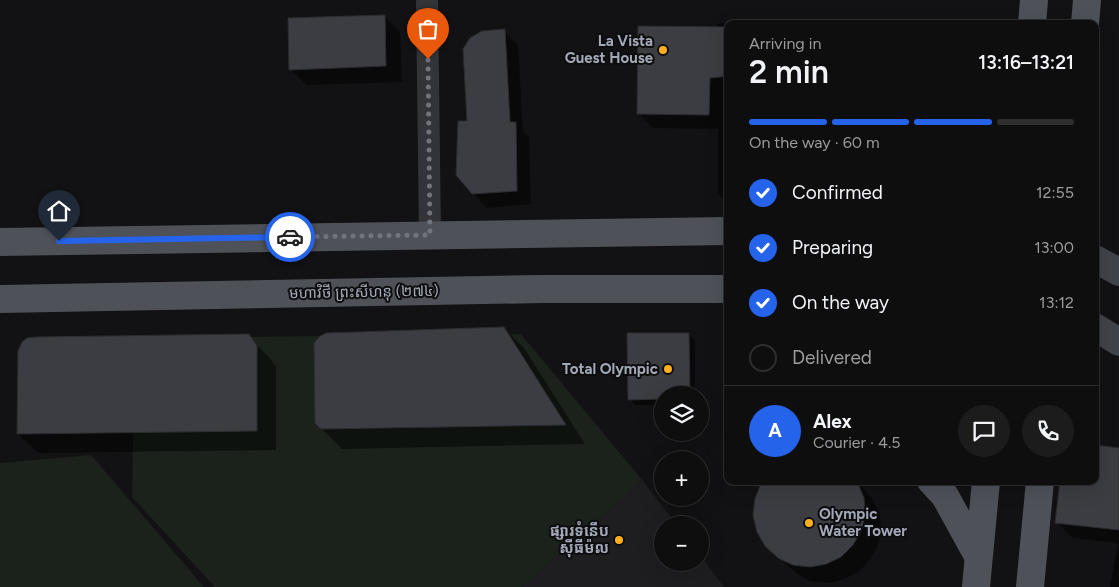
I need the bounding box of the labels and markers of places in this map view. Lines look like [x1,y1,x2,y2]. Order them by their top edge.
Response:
pin [407,8,449,59]
place label: La Vista Guest House [565,32,654,67]
marker: La Vista Guest House [657,44,669,56]
pin [38,190,80,241]
place label: Total Olympic [562,360,658,378]
marker: Total Olympic [662,363,674,375]
place label: Olympic Water Tower [819,505,907,540]
marker: Olympic Water Tower [803,517,815,529]
place label: ផ្សារទំនើប ស៊ីធីម៉ល [550,520,609,558]
marker: ផ្សារទំនើប ស៊ីធីម៉ល [613,534,625,546]

